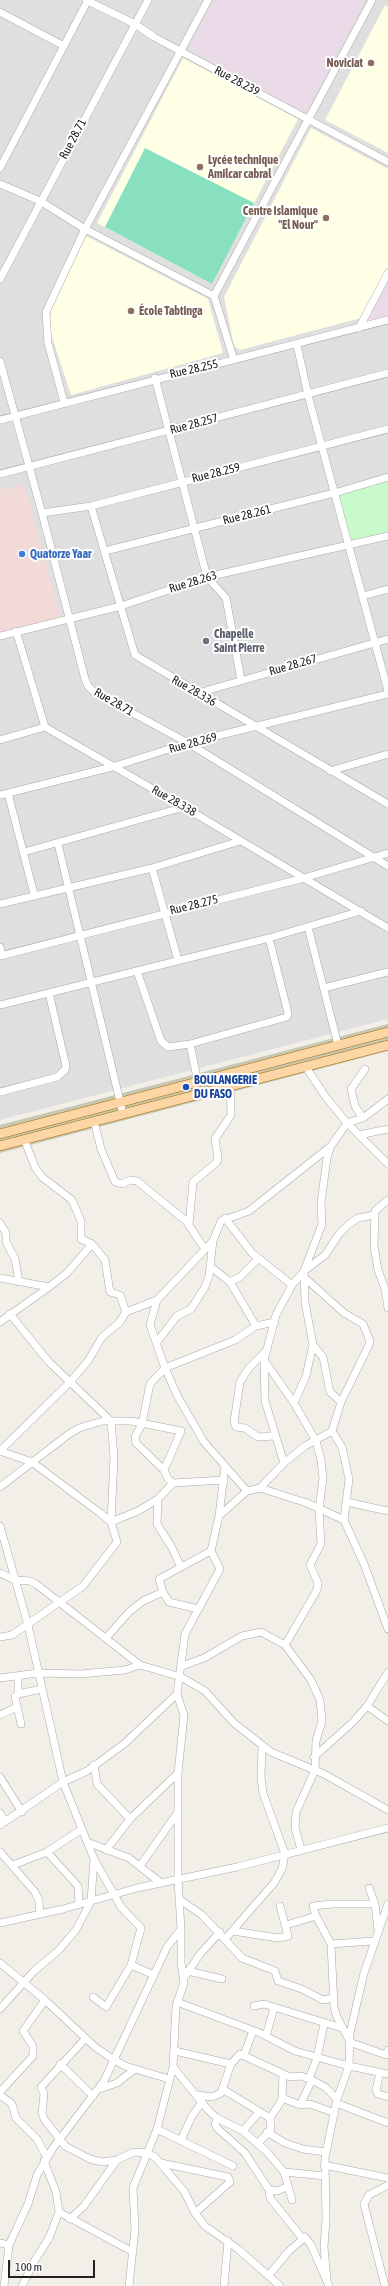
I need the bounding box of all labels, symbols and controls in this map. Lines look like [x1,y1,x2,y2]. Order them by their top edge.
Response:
place label: Noviciat [326,56,363,70]
marker: Noviciat [366,58,376,68]
street label: Rue 28.239 [212,63,262,99]
street label: Rue 28.71 [56,116,90,162]
place label: Lycée technique Amilcar cabral [208,153,279,181]
marker: Lycée technique Amilcar cabral [195,162,205,172]
place label: Centre Islamique "El Nour" [243,204,318,232]
marker: Centre Islamique "El Nour" [321,213,331,223]
place label: École Tabtinga [139,304,203,318]
marker: École Tabtinga [126,306,136,316]
street label: Rue 28.255 [168,356,220,382]
street label: Rue 28.257 [168,411,220,437]
street label: Rue 28.259 [190,460,242,486]
street label: Rue 28.261 [221,502,273,528]
place label: Quatorze Yaar [30,547,92,561]
marker: Quatorze Yaar [17,549,27,559]
street label: Rue 28.263 [167,568,219,596]
place label: Chapelle Saint Pierre [214,627,265,655]
marker: Chapelle Saint Pierre [201,636,211,646]
street label: Rue 28.267 [267,651,319,679]
street label: Rue 28.336 [169,672,219,710]
street label: Rue 28.71 [92,685,136,719]
street label: Rue 28.269 [167,730,219,756]
street label: Rue 28.338 [149,782,199,820]
street label: Rue 28.275 [168,892,220,918]
place label: BOULANGERIE DU FASO [194,1073,257,1101]
marker: BOULANGERIE DU FASO [181,1082,191,1092]
scale bar [10,2252,97,2278]
text: 100 m [15,2260,42,2274]

